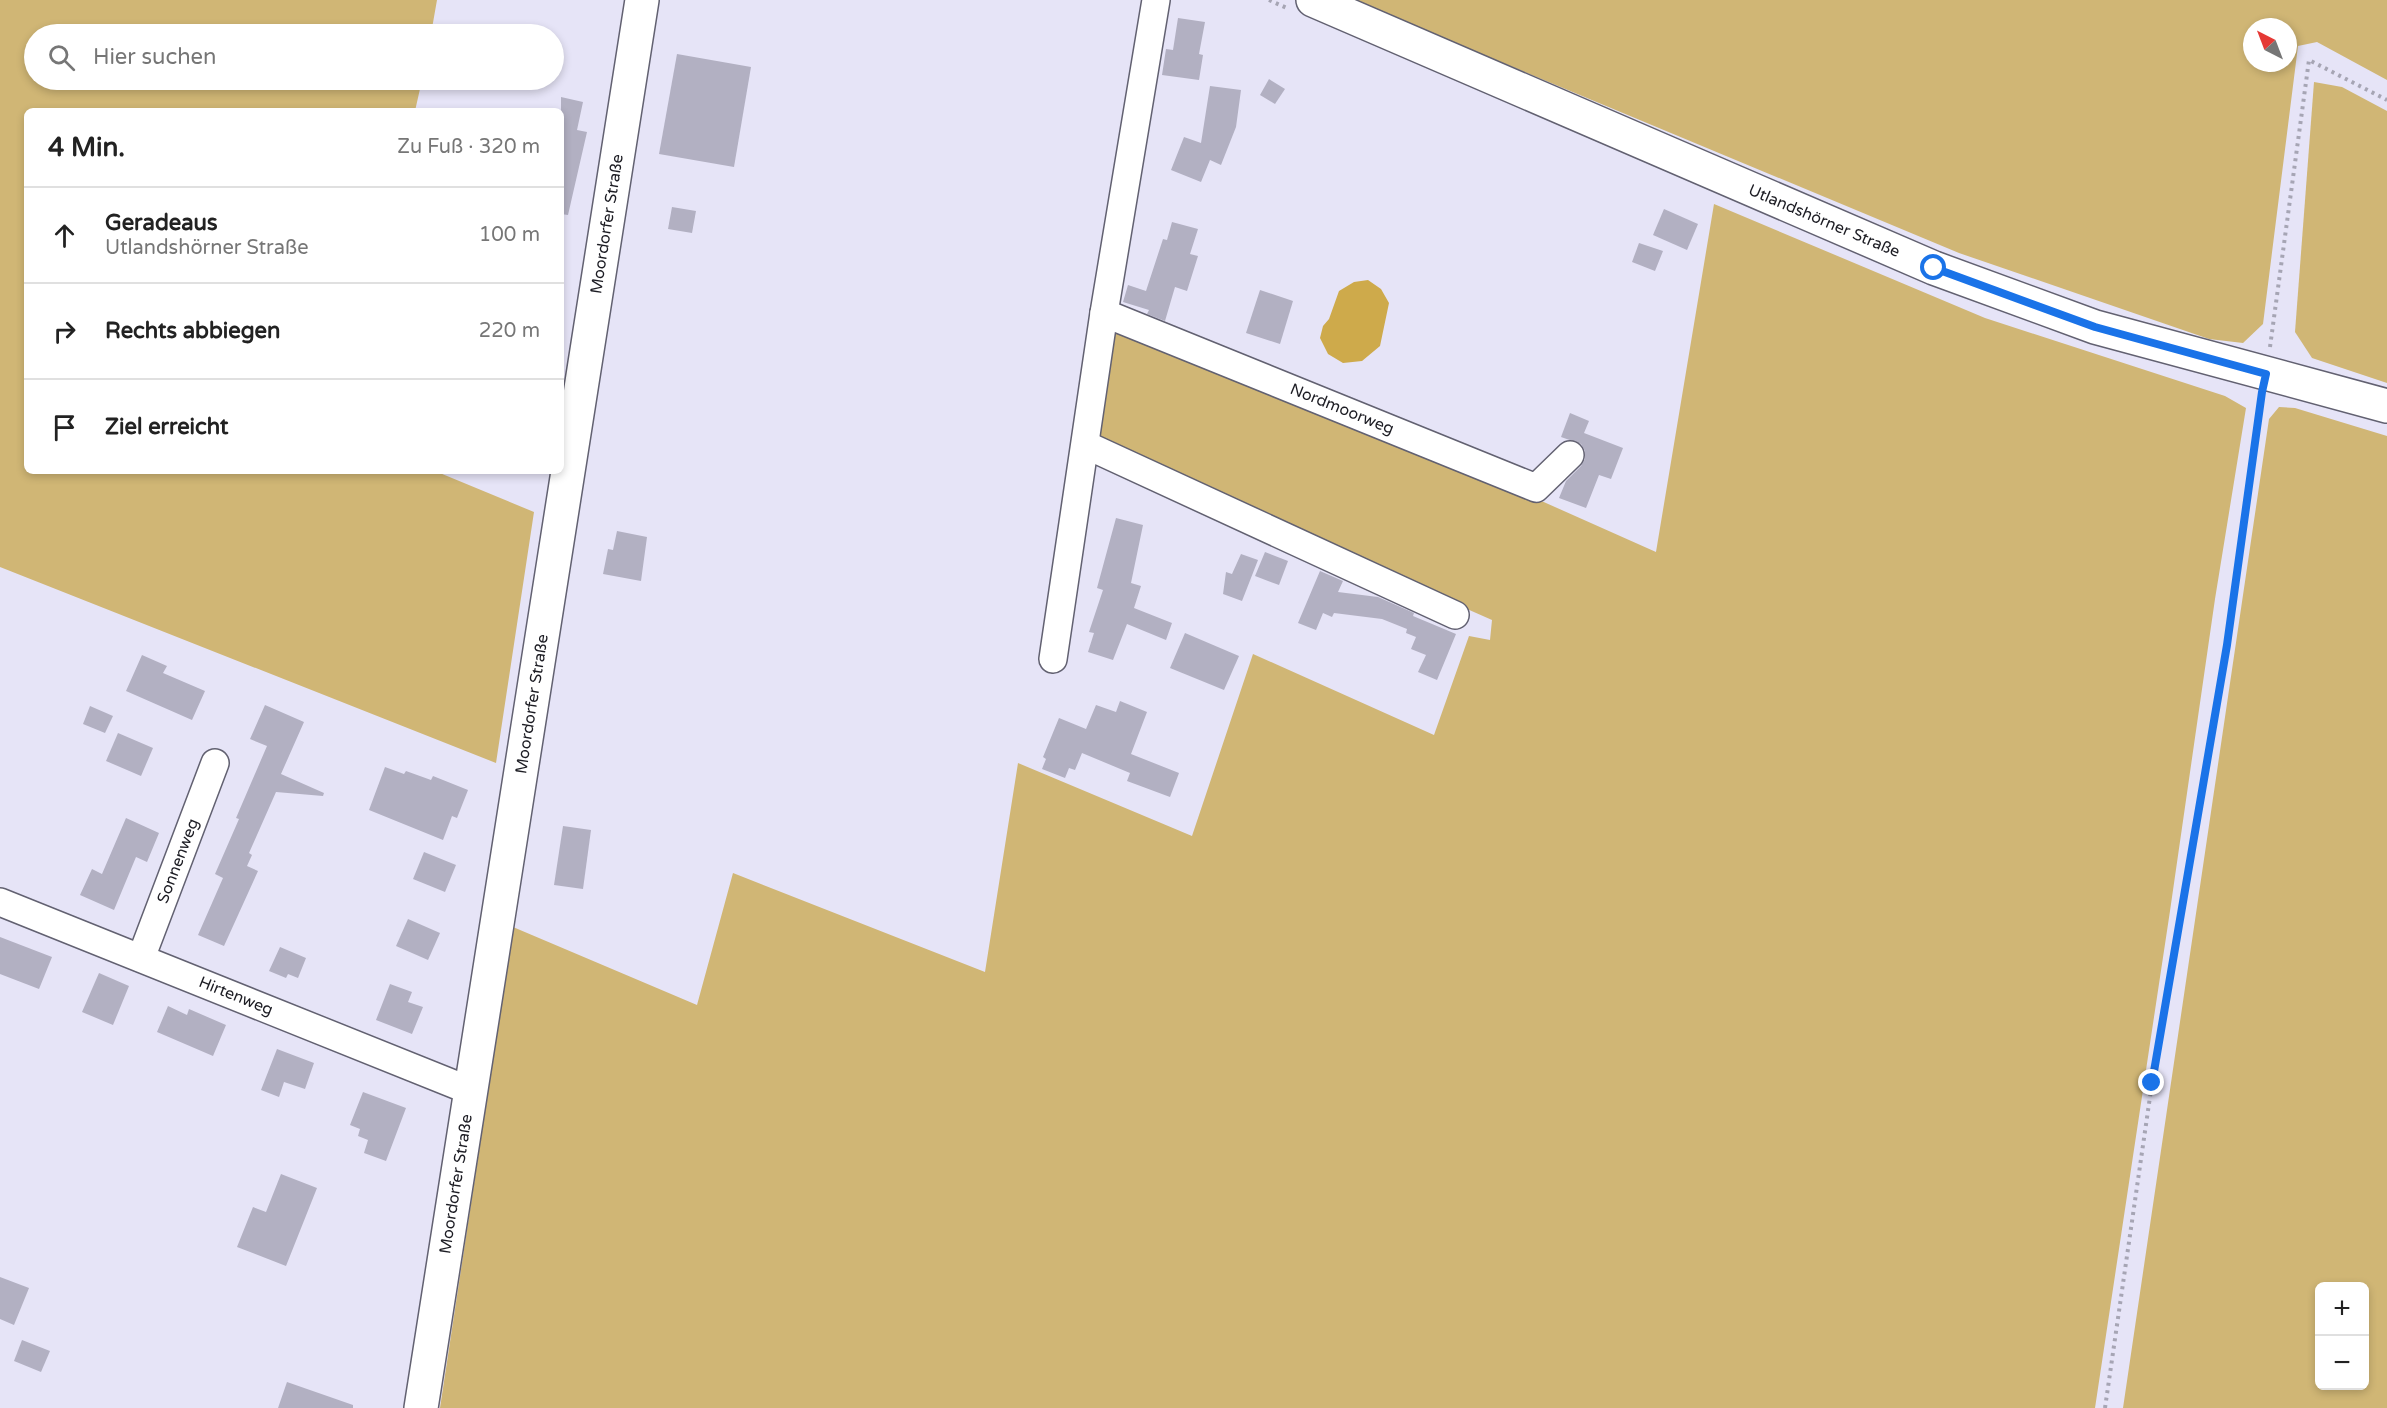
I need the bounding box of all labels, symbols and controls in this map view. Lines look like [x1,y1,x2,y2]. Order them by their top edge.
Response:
north arrow [2243,18,2297,72]
search box [24,24,564,90]
icon: search [45,41,78,74]
text: Hier suchen [93,44,216,70]
text: 4 Min. [48,132,125,163]
text: Zu Fuß · 320 m [397,135,540,159]
street label: Moordorfer Straße [586,153,628,295]
street label: Utlandshörner Straße [1745,180,1903,262]
text: Geradeaus [105,210,217,236]
icon: ahead [48,219,81,252]
text: 100 m [479,223,540,247]
text: Utlandshörner Straße [105,236,308,260]
route start [1920,254,1946,280]
icon: right [48,315,81,348]
text: Rechts abbiegen [105,318,280,344]
text: 220 m [479,319,540,343]
street label: Nordmoorweg [1287,379,1397,439]
icon: arrive [48,411,81,444]
text: Ziel erreicht [105,414,228,440]
street label: Moordorfer Straße [511,633,553,775]
street label: Sonnenweg [153,816,203,906]
street label: Hirtenweg [196,972,276,1020]
route end [2138,1069,2164,1095]
street label: Moordorfer Straße [435,1113,477,1255]
map controls [2315,1282,2369,1390]
button: + [2315,1282,2369,1336]
button: − [2315,1336,2369,1390]

